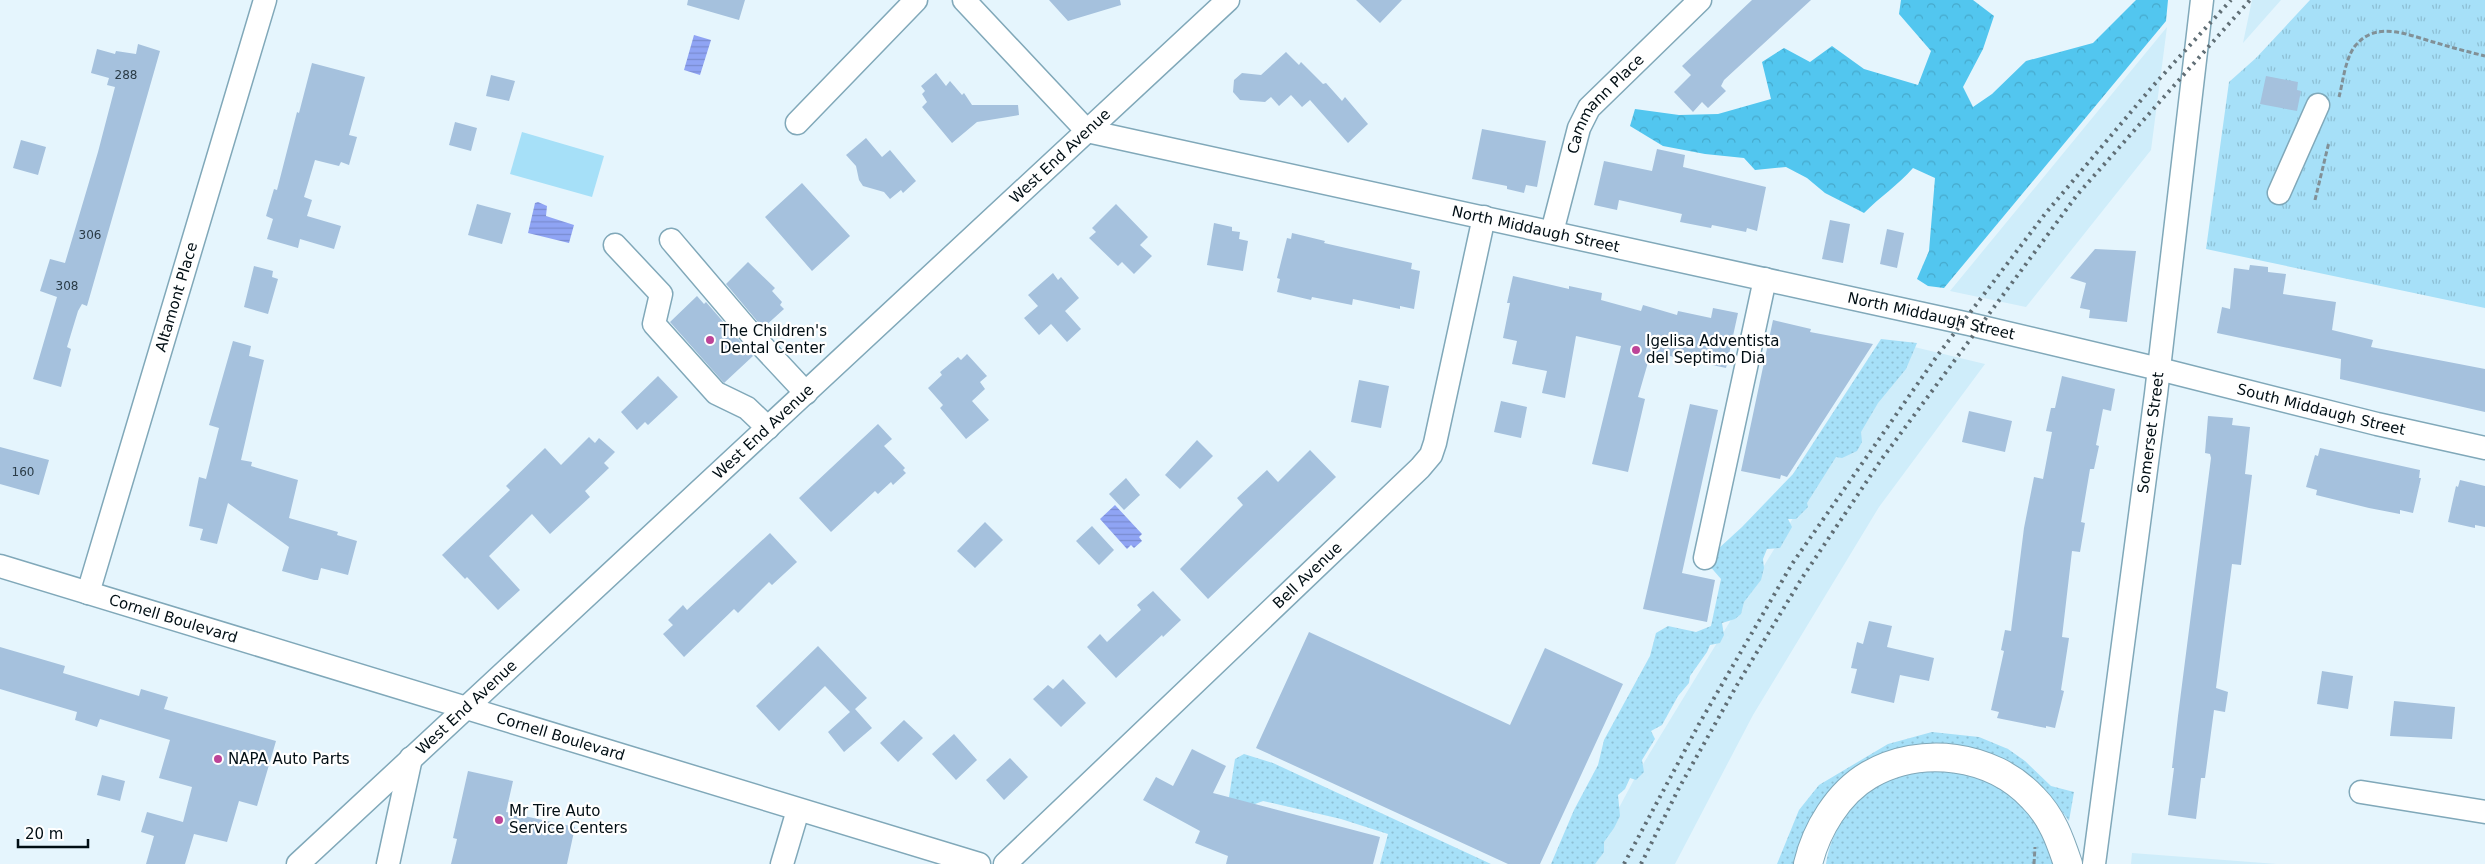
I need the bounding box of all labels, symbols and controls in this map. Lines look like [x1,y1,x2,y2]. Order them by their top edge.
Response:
street label: Cammann Place [1564,51,1648,156]
house number: 288 [115,68,137,82]
street label: West End Avenue [1006,105,1114,207]
street label: North Middaugh Street [1450,202,1621,256]
house number: 306 [79,228,101,242]
street label: Altamont Place [152,240,201,354]
house number: 308 [56,279,78,293]
street label: North Middaugh Street [1846,289,2017,344]
place label: The Children's Dental Center [719,322,827,357]
place label: Igelisa Adventista del Septimo Dia [1646,332,1779,367]
marker: The Children's Dental Center [704,334,716,346]
marker: Igelisa Adventista del Septimo Dia [1630,344,1642,356]
street label: Somerset Street [2134,371,2168,494]
street label: South Middaugh Street [2235,380,2407,439]
street label: West End Avenue [709,381,817,483]
house number: 160 [12,465,34,479]
street label: Bell Avenue [1269,538,1346,612]
street label: Cornell Boulevard [107,591,240,647]
street label: West End Avenue [412,656,521,759]
street label: Cornell Boulevard [494,709,627,765]
place label: NAPA Auto Parts [228,750,350,768]
marker: NAPA Auto Parts [212,753,224,765]
place label: Mr Tire Auto Service Centers [509,802,628,837]
marker: Mr Tire Auto Service Centers [493,814,505,826]
scale bar [18,816,88,848]
text: 20 m [25,825,63,843]

